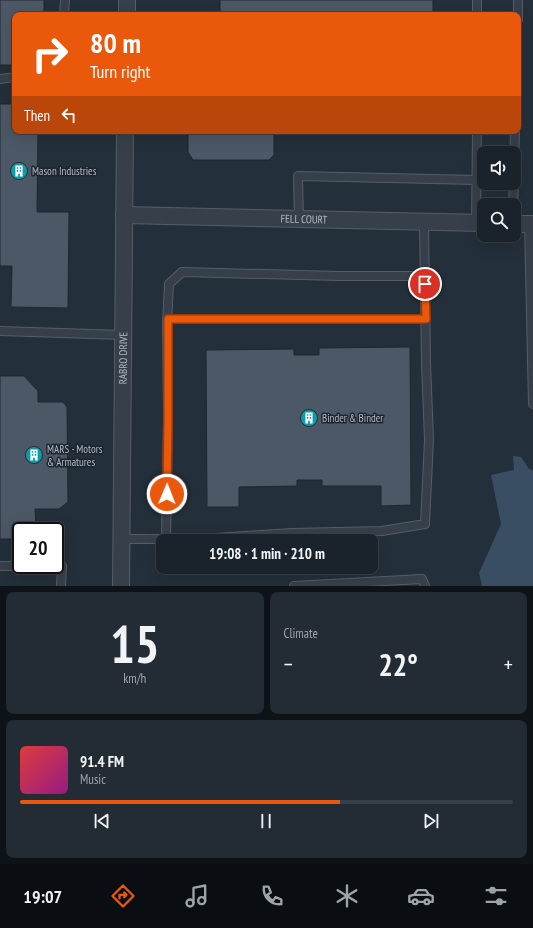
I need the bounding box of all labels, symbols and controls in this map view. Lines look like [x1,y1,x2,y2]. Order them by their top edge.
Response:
text: 80 m [90,24,141,61]
icon: right [24,28,76,80]
text: Turn right [90,60,150,83]
icon: left [58,104,80,126]
text: Then [24,106,50,125]
map controls [477,146,521,242]
button: sound [477,146,521,190]
building icon: Mason Industries [9,161,29,181]
place label: Mason Industries [32,164,97,178]
button: search [477,198,521,242]
street label: FELL COURT [280,211,328,227]
pin [408,267,442,301]
icon: arrive [414,273,436,295]
street label: RABRO DRIVE [116,332,130,384]
building icon: Binder & Binder [299,408,319,428]
place label: Binder & Binder [322,411,383,425]
place label: MARS - Motors & Armatures [47,442,103,469]
building icon: MARS - Motors & Armatures [24,445,44,465]
position arrow [146,473,188,515]
speed limit sign: 20 [12,522,64,574]
text: 19:08 · 1 min · 210 m [209,544,325,563]
text: 15 [110,610,160,677]
text: Climate [284,625,318,642]
text: 22° [378,645,418,684]
text: − [284,650,293,678]
text: + [504,650,513,678]
text: km/h [123,670,146,687]
text: 91.4 FM [80,752,124,771]
text: Music [80,771,106,788]
icon: previous [91,810,113,832]
icon: pause [255,810,277,832]
icon: next [420,810,442,832]
icon: directions [109,882,137,910]
icon: music [183,882,211,910]
icon: phone [258,882,286,910]
icon: climate [333,882,361,910]
icon: car [407,882,435,910]
icon: filters [482,882,510,910]
text: 19:07 [23,885,62,908]

